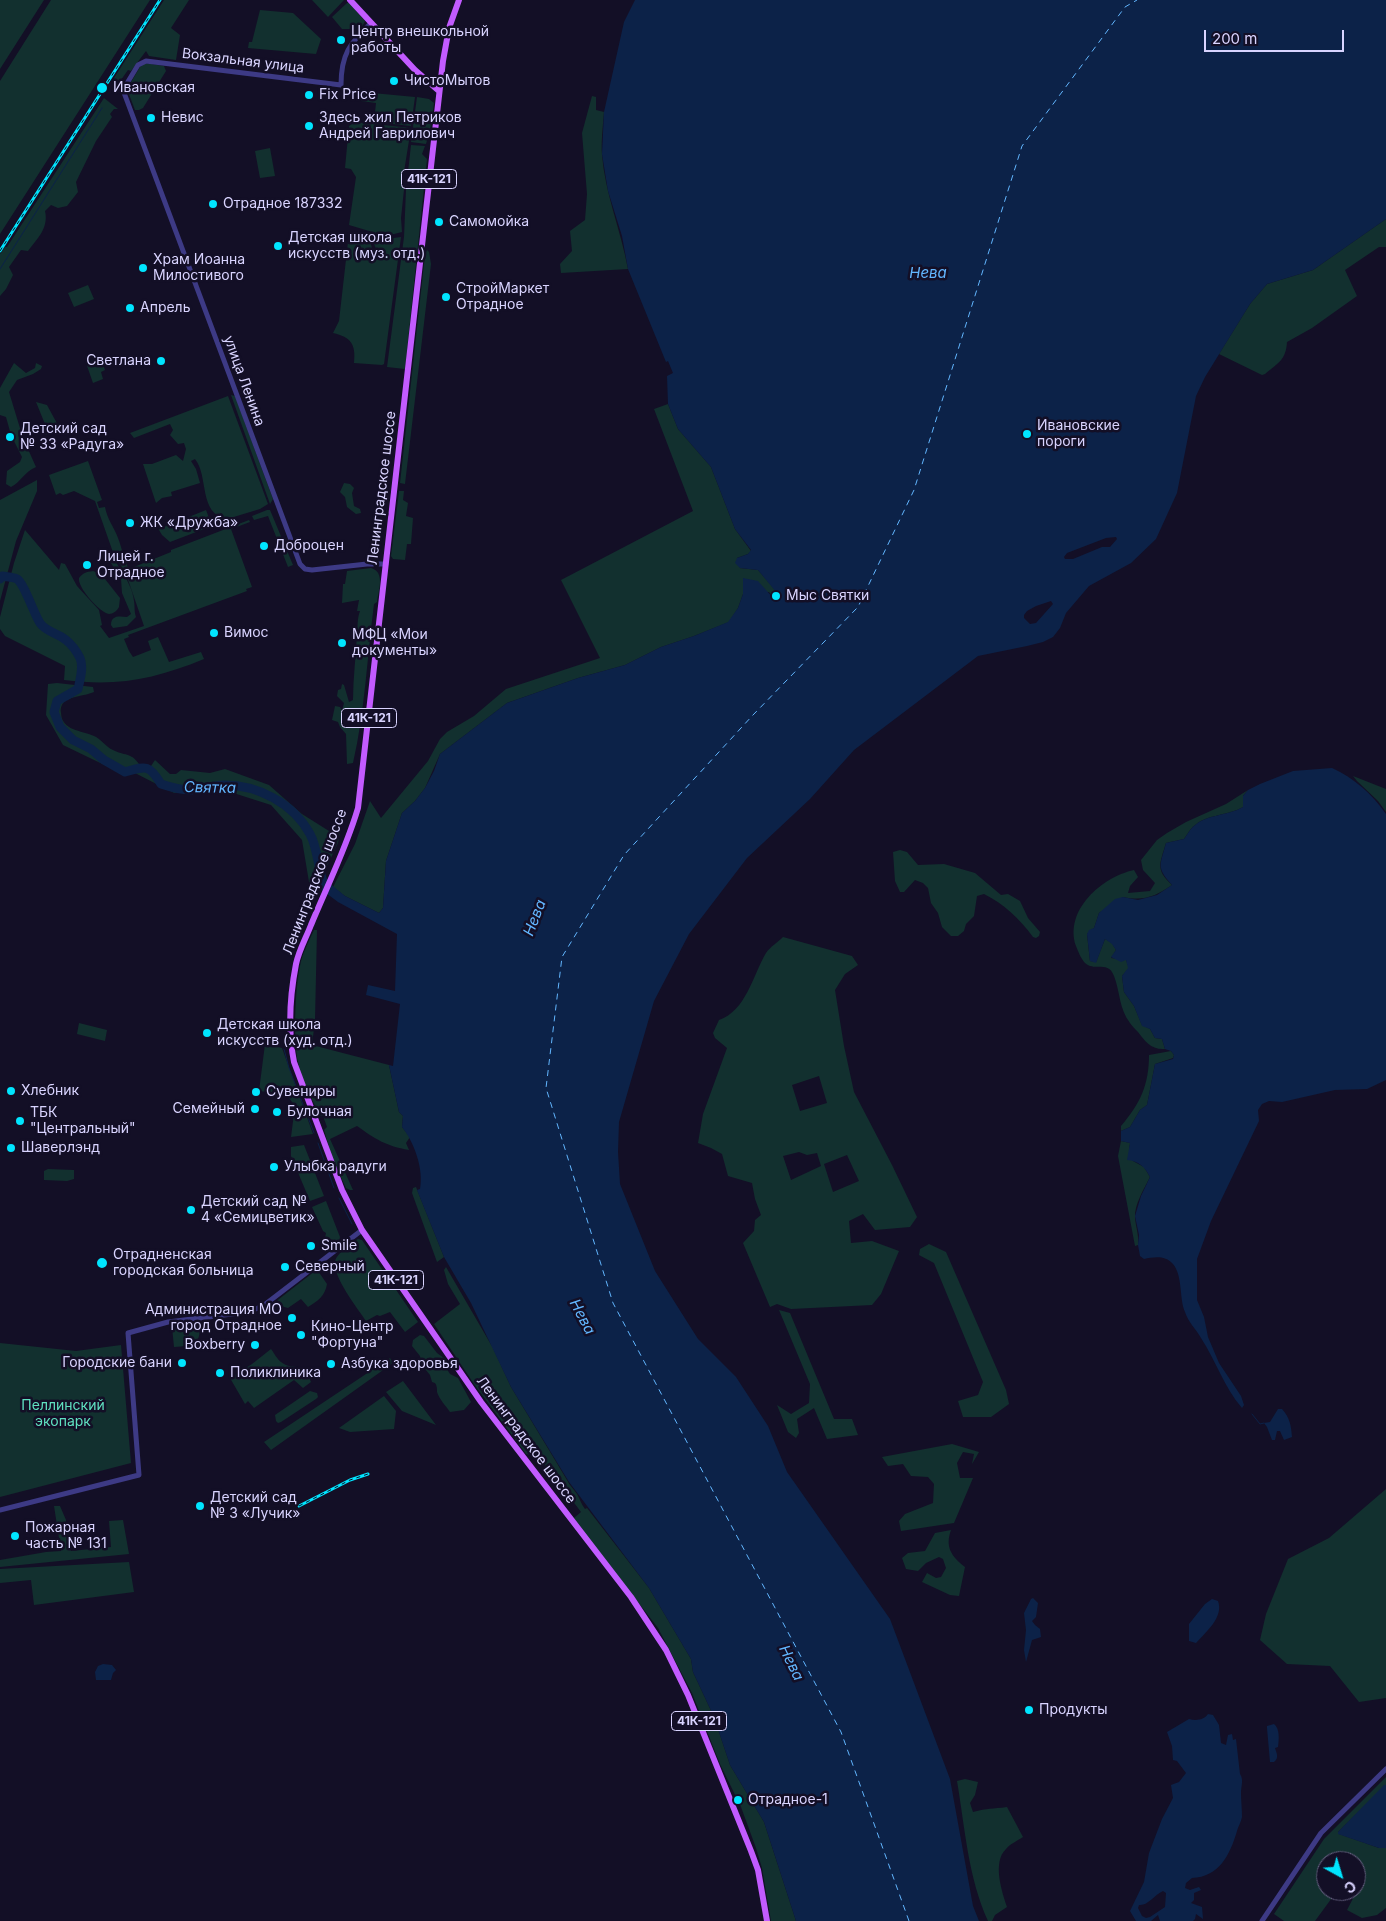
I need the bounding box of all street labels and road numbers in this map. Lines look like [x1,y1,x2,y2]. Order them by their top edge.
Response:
street label: Вокзальная улица [181,45,305,77]
road number: 41К-121 [402,170,456,188]
street label: улица Ленина [220,333,268,429]
street label: Ленинградское шоссе [364,410,400,566]
road number: 41К-121 [342,708,396,728]
street label: Ленинградское шоссе [279,807,351,957]
road number: 41К-121 [368,1270,424,1290]
street label: Ленинградское шоссе [473,1373,579,1507]
road number: 41К-121 [672,1712,726,1730]

